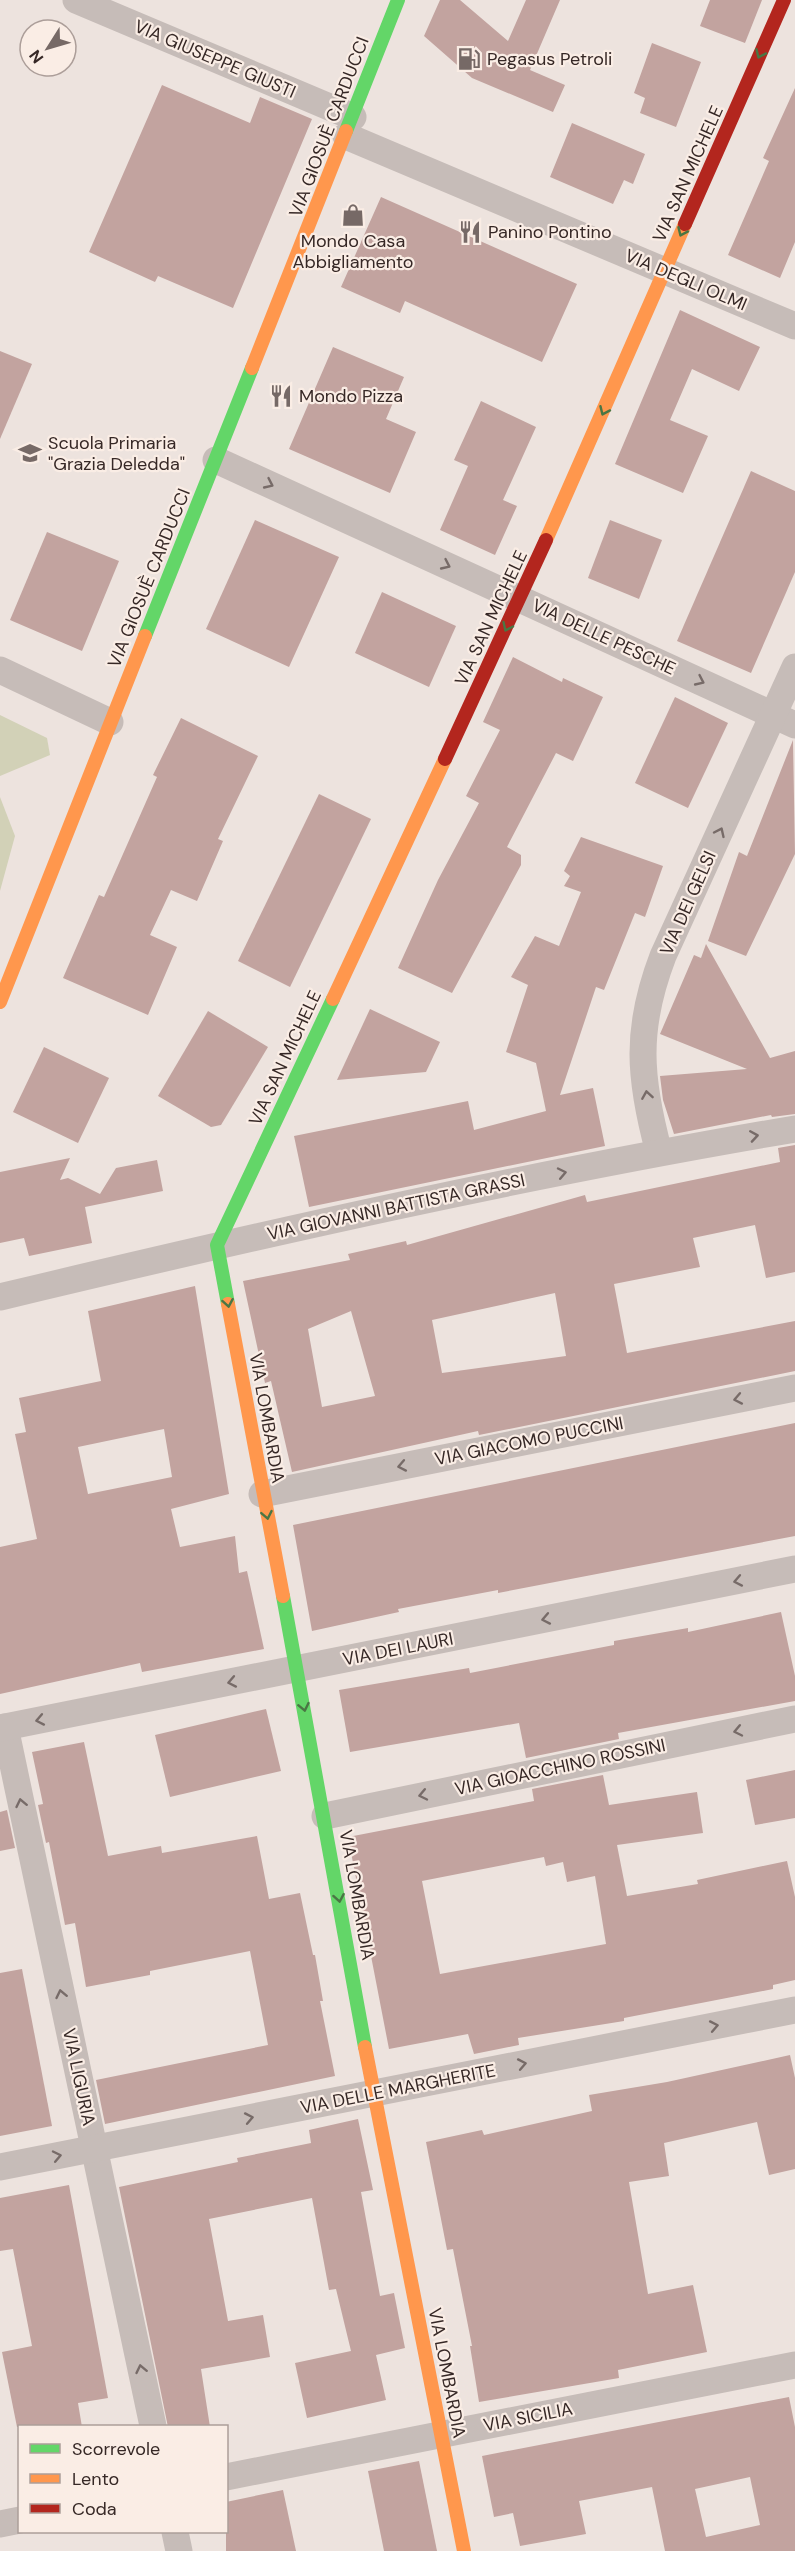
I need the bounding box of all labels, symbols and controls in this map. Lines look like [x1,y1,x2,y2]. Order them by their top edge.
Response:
street label: VIA GIUSEPPE GIUSTI [131,14,299,104]
north arrow [18,18,78,78]
street label: VIA GIOSUÈ CARDUCCI [283,33,375,221]
text: N [25,46,48,68]
fuel station icon: Pegasus Petroli [456,46,482,72]
place label: Pegasus Petroli [487,47,612,71]
one-way arrow [756,47,768,58]
street label: VIA SAN MICHELE [647,102,729,246]
shop icon: Mondo Casa Abbigliamento [340,202,366,228]
restaurant icon: Panino Pontino [457,219,483,245]
place label: Panino Pontino [488,220,612,244]
one-way arrow [678,226,690,237]
place label: Mondo Casa Abbigliamento [292,229,414,274]
street label: VIA DEGLI OLMI [621,243,751,317]
restaurant icon: Mondo Pizza [268,383,294,409]
place label: Mondo Pizza [299,384,403,408]
one-way arrow [599,404,611,415]
place label: Scuola Primaria "Grazia Deledda" [48,431,185,476]
school or university icon: Scuola Primaria "Grazia Deledda" [17,440,43,466]
one-way arrow [262,477,273,489]
street label: VIA GIOSUÈ CARDUCCI [102,485,196,671]
street label: VIA SAN MICHELE [449,546,533,690]
one-way arrow [440,558,451,570]
street label: VIA DELLE PESCHE [528,593,680,681]
one-way arrow [503,621,515,632]
one-way arrow [693,674,704,686]
one-way arrow [713,827,725,838]
street label: VIA DEI GELSI [654,847,722,959]
street label: VIA SAN MICHELE [243,986,327,1130]
one-way arrow [641,1090,653,1100]
one-way arrow [749,1131,758,1143]
one-way arrow [557,1167,567,1180]
street label: VIA GIOVANNI BATTISTA GRASSI [265,1168,527,1246]
one-way arrow [221,1297,234,1307]
street label: VIA LOMBARDIA [244,1351,290,1485]
one-way arrow [733,1392,743,1405]
street label: VIA GIACOMO PUCCINI [433,1411,625,1471]
one-way arrow [398,1459,408,1472]
one-way arrow [260,1510,273,1520]
one-way arrow [733,1574,743,1587]
one-way arrow [542,1612,552,1625]
street label: VIA DEI LAURI [341,1627,455,1671]
one-way arrow [227,1675,237,1688]
one-way arrow [297,1701,310,1711]
one-way arrow [36,1713,46,1726]
one-way arrow [733,1723,743,1736]
street label: VIA GIOACCHINO ROSSINI [452,1733,668,1801]
one-way arrow [419,1788,429,1801]
one-way arrow [15,1798,28,1808]
street label: VIA LOMBARDIA [334,1828,380,1962]
one-way arrow [333,1894,345,1903]
one-way arrow [55,1989,68,1999]
one-way arrow [708,2020,718,2033]
street label: VIA LIGURIA [57,2026,101,2128]
street label: VIA DELLE MARGHERITE [298,2058,498,2120]
one-way arrow [517,2058,527,2071]
one-way arrow [243,2112,253,2125]
one-way arrow [52,2150,62,2163]
street label: VIA LOMBARDIA [423,2306,471,2440]
one-way arrow [135,2365,148,2375]
street label: VIA SICILIA [481,2397,575,2437]
legend [18,2425,228,2533]
text: Scorrevole [72,2437,160,2461]
text: Lento [72,2467,119,2491]
text: Coda [72,2497,117,2521]

